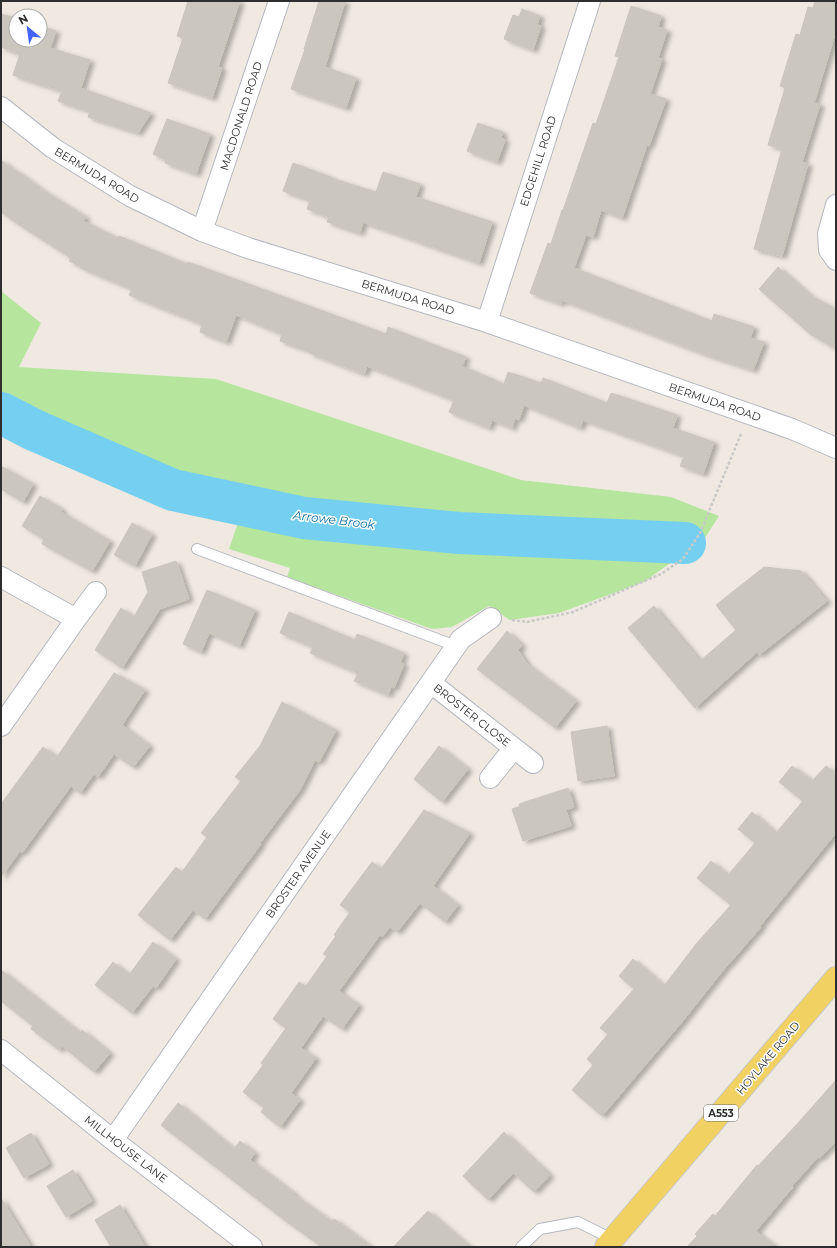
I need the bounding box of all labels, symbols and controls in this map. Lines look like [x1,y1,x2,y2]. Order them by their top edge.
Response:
north arrow [8,8,48,48]
text: N [16,11,30,28]
street label: MACDONALD ROAD [217,60,265,172]
street label: EDGEHILL ROAD [517,114,559,208]
street label: BERMUDA ROAD [52,144,142,206]
street label: BERMUDA ROAD [360,276,456,318]
street label: BERMUDA ROAD [667,380,763,424]
water label: Arrowe Brook [291,507,377,532]
street label: BROSTER CLOSE [431,681,513,749]
street label: BROSTER AVENUE [262,827,334,921]
street label: HOYLAKE ROAD [733,1019,803,1097]
road number: A553 [704,1105,738,1121]
street label: MILLHOUSE LANE [82,1112,170,1186]

